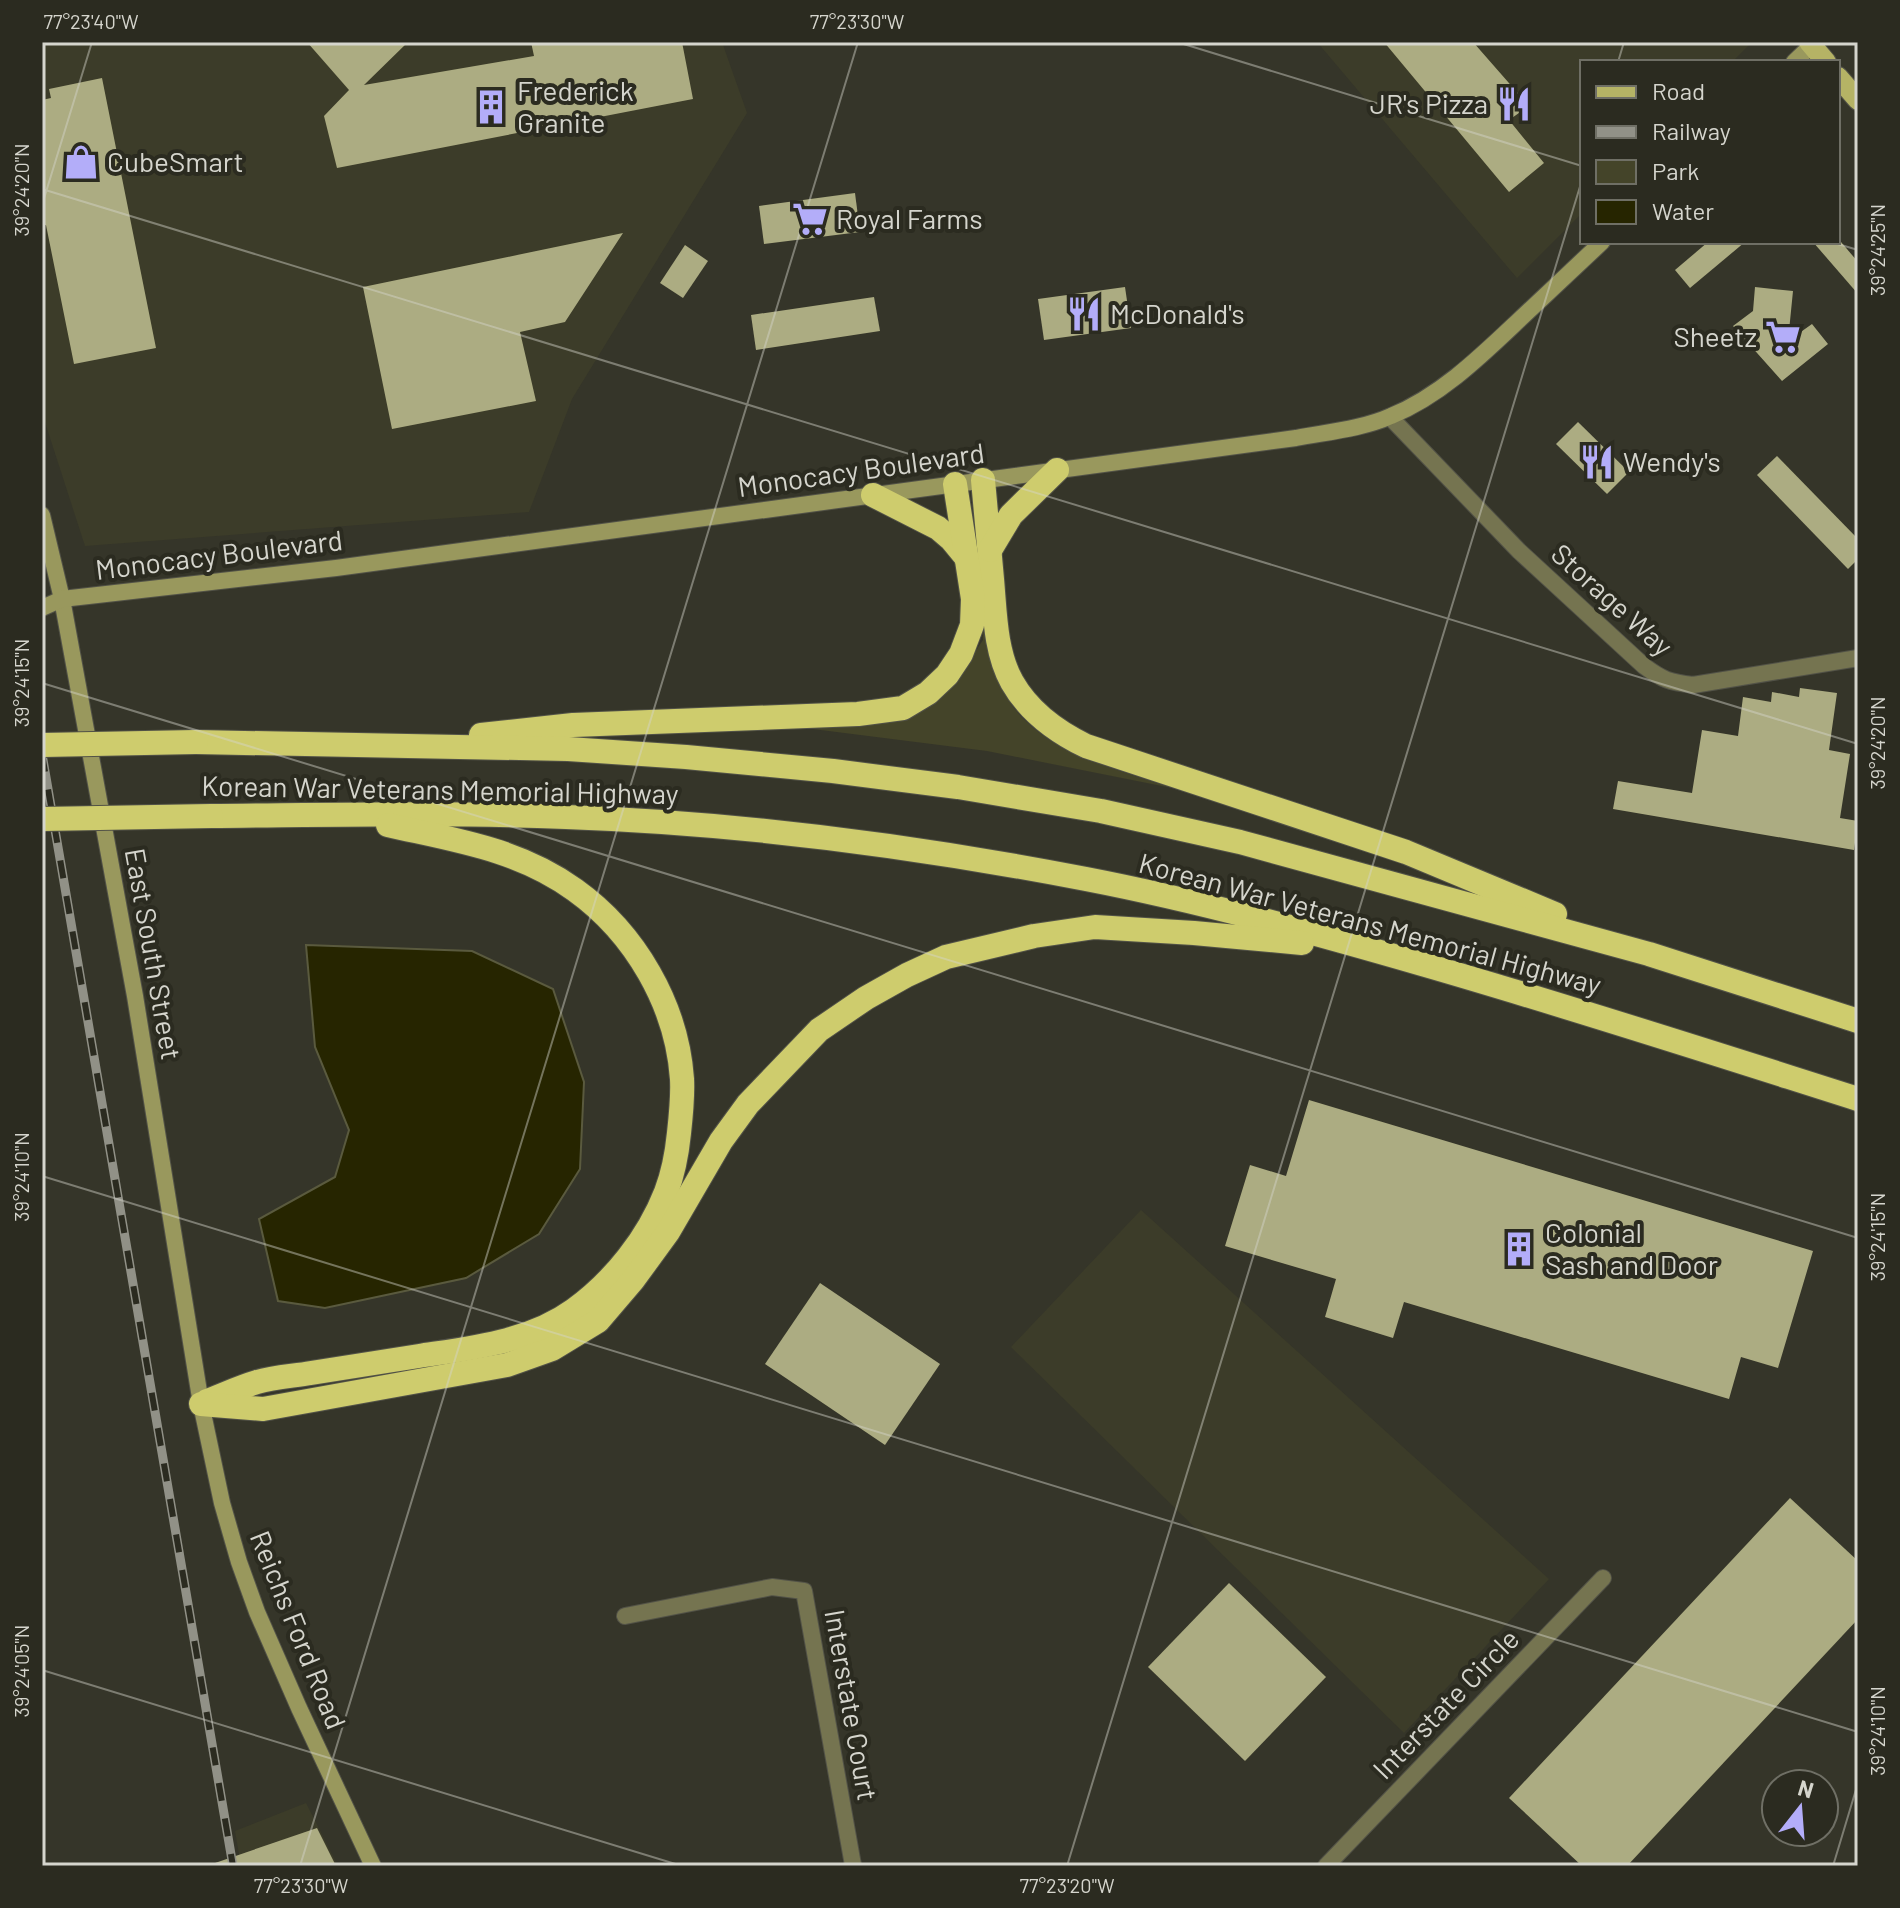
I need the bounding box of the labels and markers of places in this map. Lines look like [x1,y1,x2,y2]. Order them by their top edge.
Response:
place label: Frederick Granite [517,73,634,139]
restaurant icon: JR's Pizza [1495,85,1533,123]
place label: JR's Pizza [1370,86,1488,120]
building icon: Frederick Granite [472,88,510,126]
shop icon: CubeSmart [62,143,100,181]
place label: CubeSmart [107,144,244,178]
supermarket icon: Royal Farms [791,200,829,238]
place label: Royal Farms [836,201,983,235]
restaurant icon: McDonald's [1065,295,1103,333]
place label: McDonald's [1110,296,1245,330]
supermarket icon: Sheetz [1764,318,1802,356]
place label: Sheetz [1673,319,1757,353]
restaurant icon: Wendy's [1578,443,1616,481]
place label: Wendy's [1623,444,1721,478]
place label: Colonial Sash and Door [1545,1215,1718,1281]
building icon: Colonial Sash and Door [1500,1230,1538,1268]

